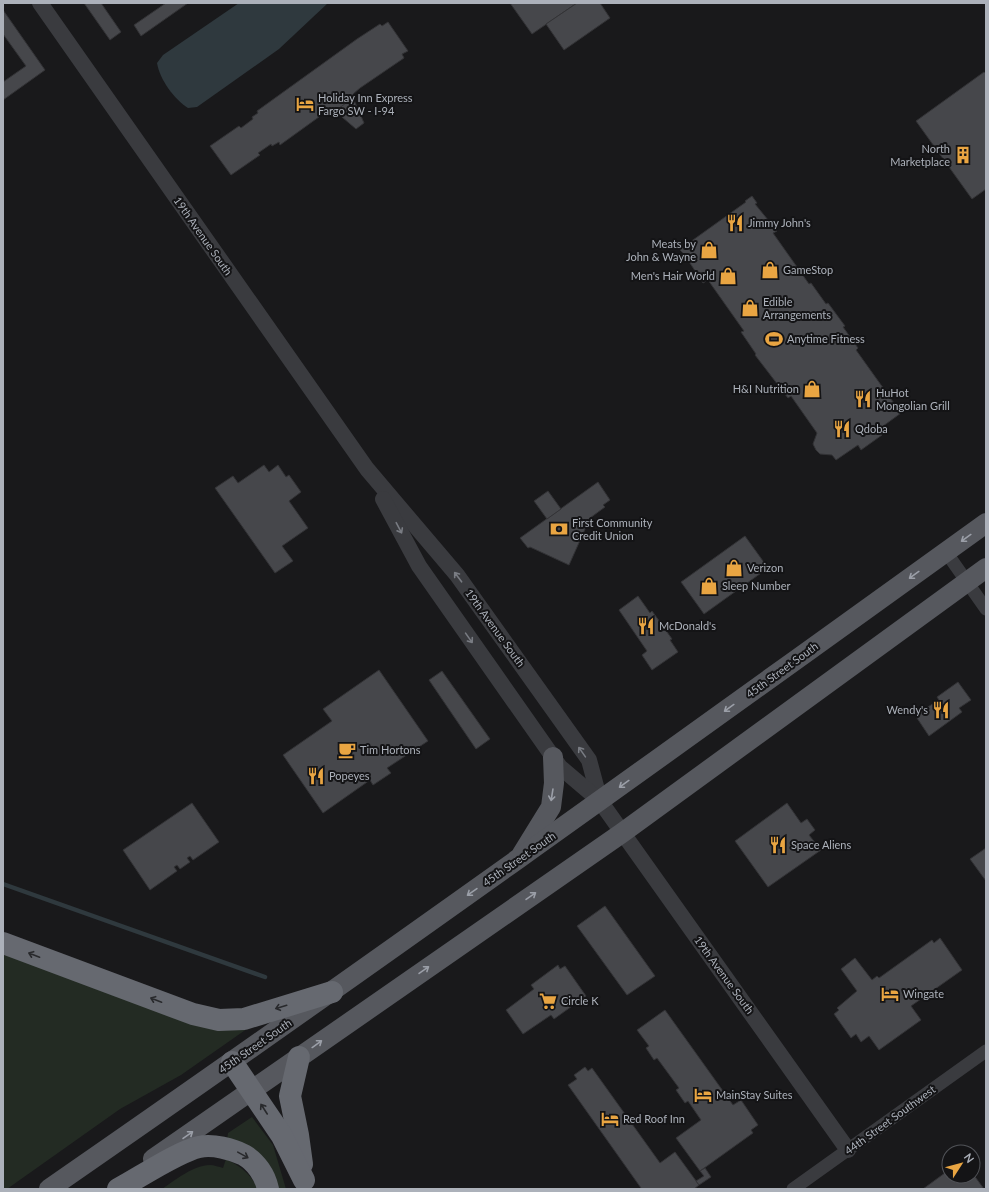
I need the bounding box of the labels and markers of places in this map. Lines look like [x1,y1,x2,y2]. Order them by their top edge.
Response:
place label: Holiday Inn Express Fargo SW - I-94 [318,91,413,117]
hotel icon: Holiday Inn Express Fargo SW - I-94 [295,94,315,114]
place label: North Marketplace [890,142,950,168]
building icon: North Marketplace [953,145,973,165]
restaurant icon: Jimmy John's [725,213,745,233]
place label: Jimmy John's [748,216,811,229]
place label: Meats by John & Wayne [626,237,696,263]
shop icon: Meats by John & Wayne [699,240,719,260]
shop icon: GameStop [760,260,780,280]
place label: GameStop [783,263,833,276]
shop icon: Men's Hair World [718,266,738,286]
place label: Men's Hair World [631,269,715,282]
place label: Edible Arrangements [763,295,831,321]
shop icon: Edible Arrangements [740,298,760,318]
sports icon: Anytime Fitness [764,329,784,349]
place label: Anytime Fitness [787,332,865,345]
shop icon: H&I Nutrition [802,379,822,399]
place label: H&I Nutrition [733,382,799,395]
place label: HuHot Mongolian Grill [876,386,950,412]
restaurant icon: HuHot Mongolian Grill [853,389,873,409]
restaurant icon: Qdoba [832,419,852,439]
place label: Qdoba [855,422,888,435]
place label: First Community Credit Union [572,516,653,542]
bank icon: First Community Credit Union [549,519,569,539]
shop icon: Verizon [724,558,744,578]
place label: Verizon [747,561,783,574]
shop icon: Sleep Number [699,576,719,596]
place label: Sleep Number [722,579,791,592]
restaurant icon: McDonald's [636,616,656,636]
place label: McDonald's [659,619,716,632]
restaurant icon: Wendy's [931,700,951,720]
place label: Wendy's [887,703,928,716]
cafe icon: Tim Hortons [337,740,357,760]
place label: Tim Hortons [360,743,421,756]
restaurant icon: Popeyes [306,766,326,786]
place label: Popeyes [329,769,370,782]
restaurant icon: Space Aliens [768,835,788,855]
place label: Space Aliens [791,838,851,851]
hotel icon: Wingate [880,984,900,1004]
place label: Wingate [903,987,944,1000]
supermarket icon: Circle K [538,991,558,1011]
place label: Circle K [561,994,599,1007]
hotel icon: MainStay Suites [693,1085,713,1105]
place label: MainStay Suites [716,1088,793,1101]
hotel icon: Red Roof Inn [600,1109,620,1129]
place label: Red Roof Inn [623,1112,685,1125]

